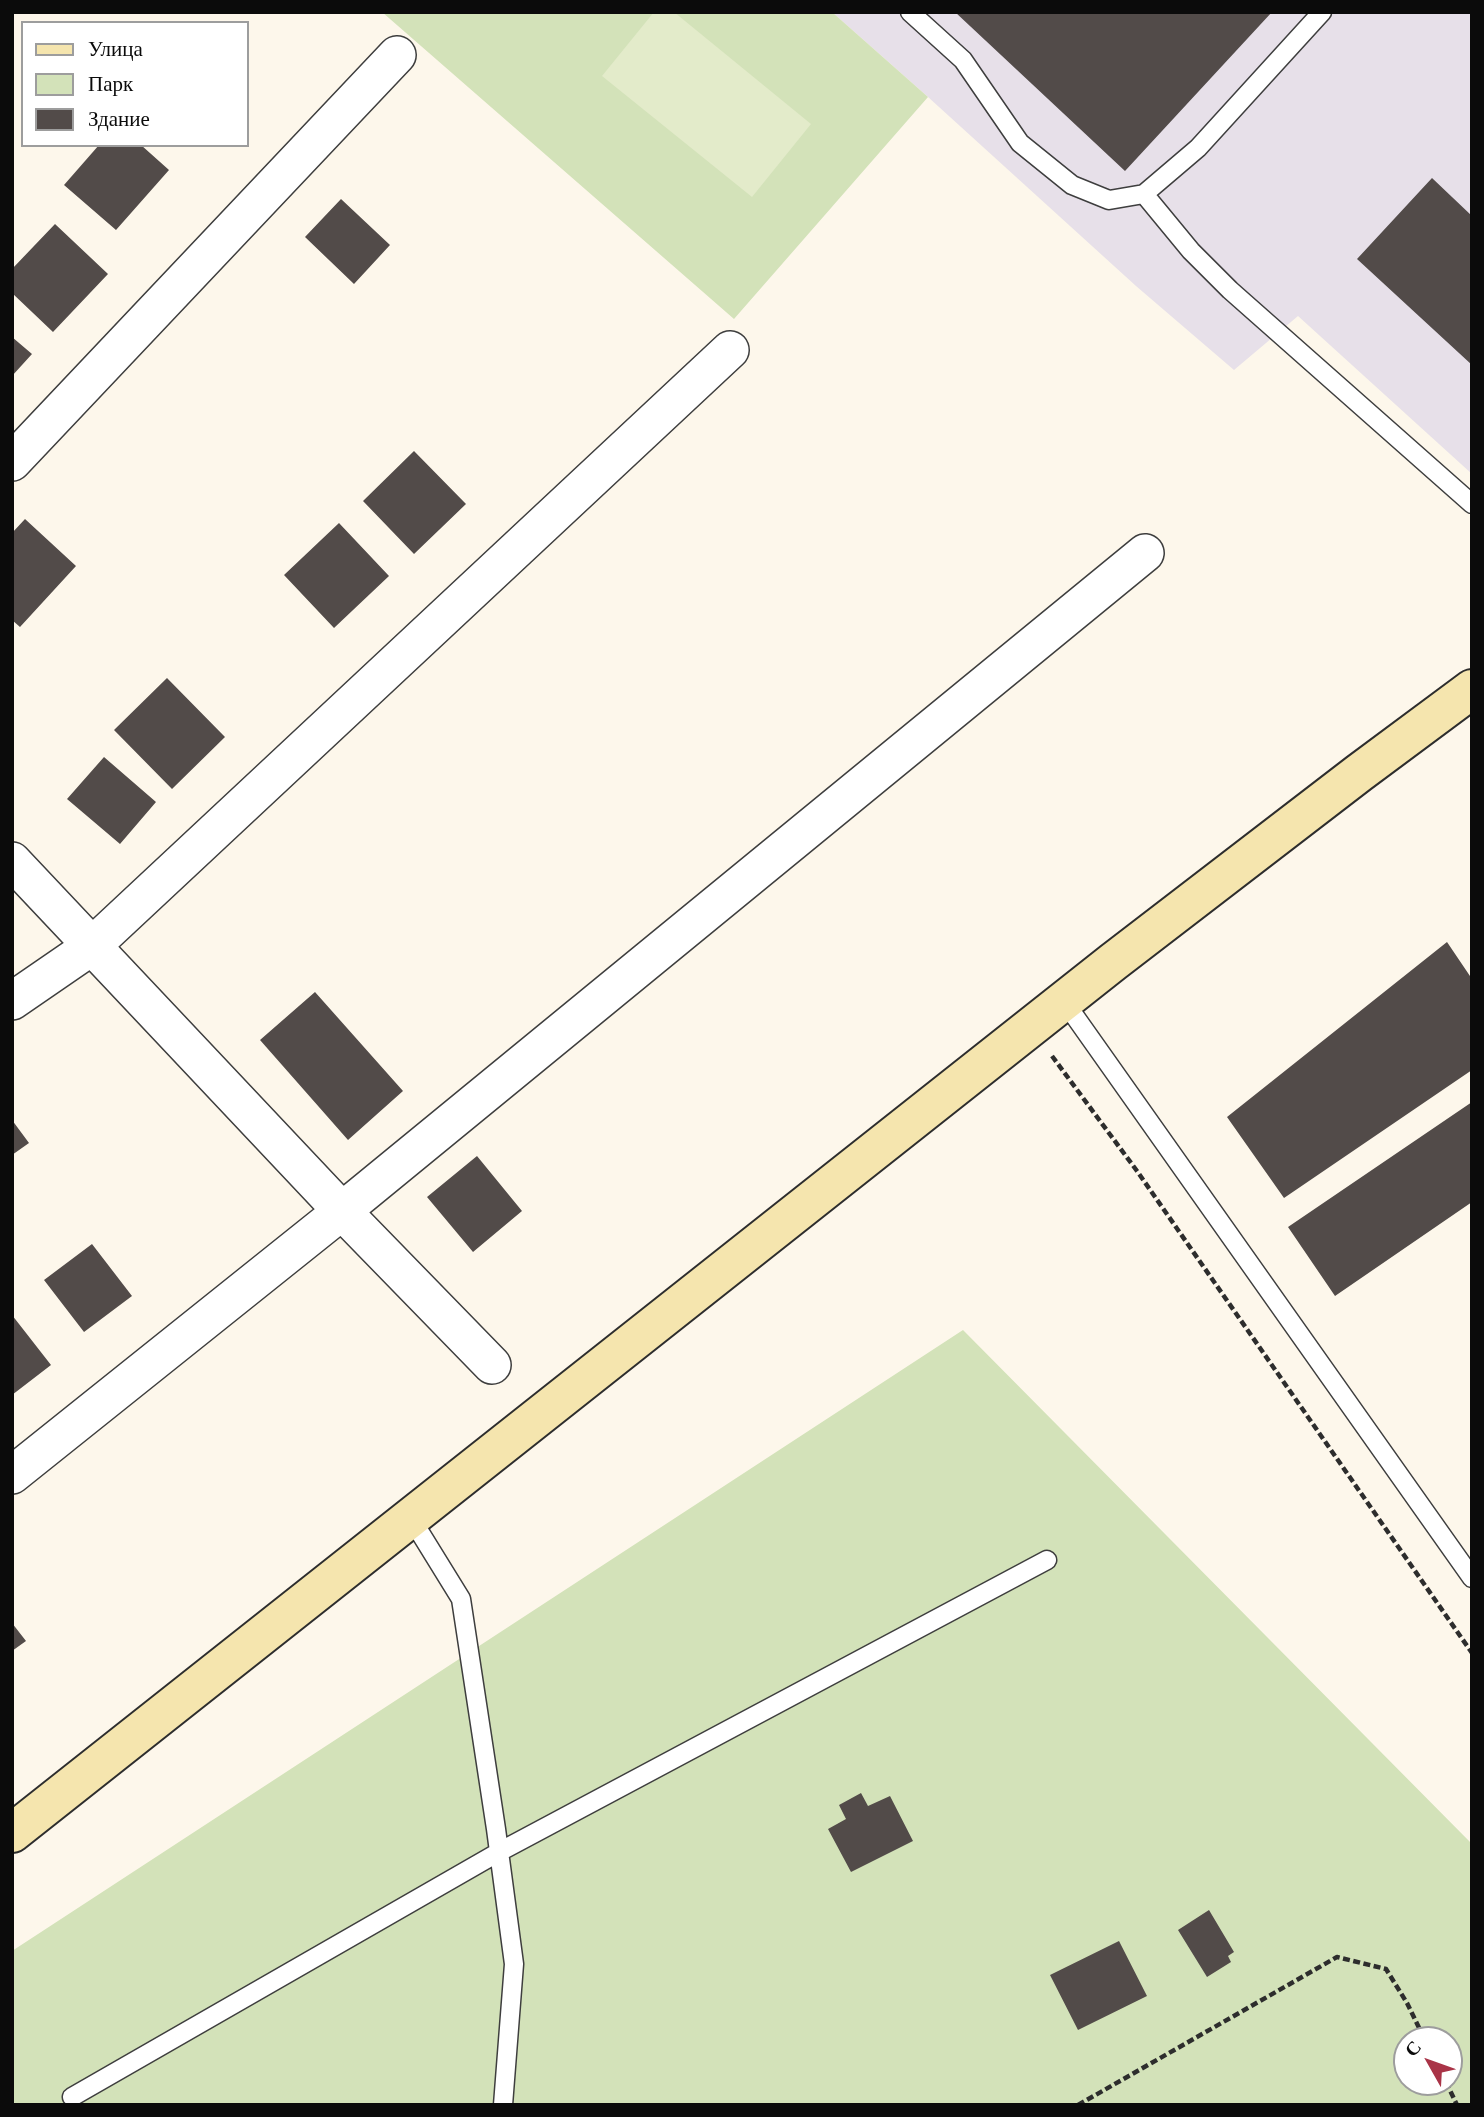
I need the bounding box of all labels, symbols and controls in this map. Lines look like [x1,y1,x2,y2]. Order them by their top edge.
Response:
legend [21,21,248,147]
text: Улица [88,37,143,61]
text: Парк [88,72,133,96]
text: Здание [88,107,150,131]
north arrow [1393,2026,1463,2096]
text: С [1401,2036,1426,2060]

